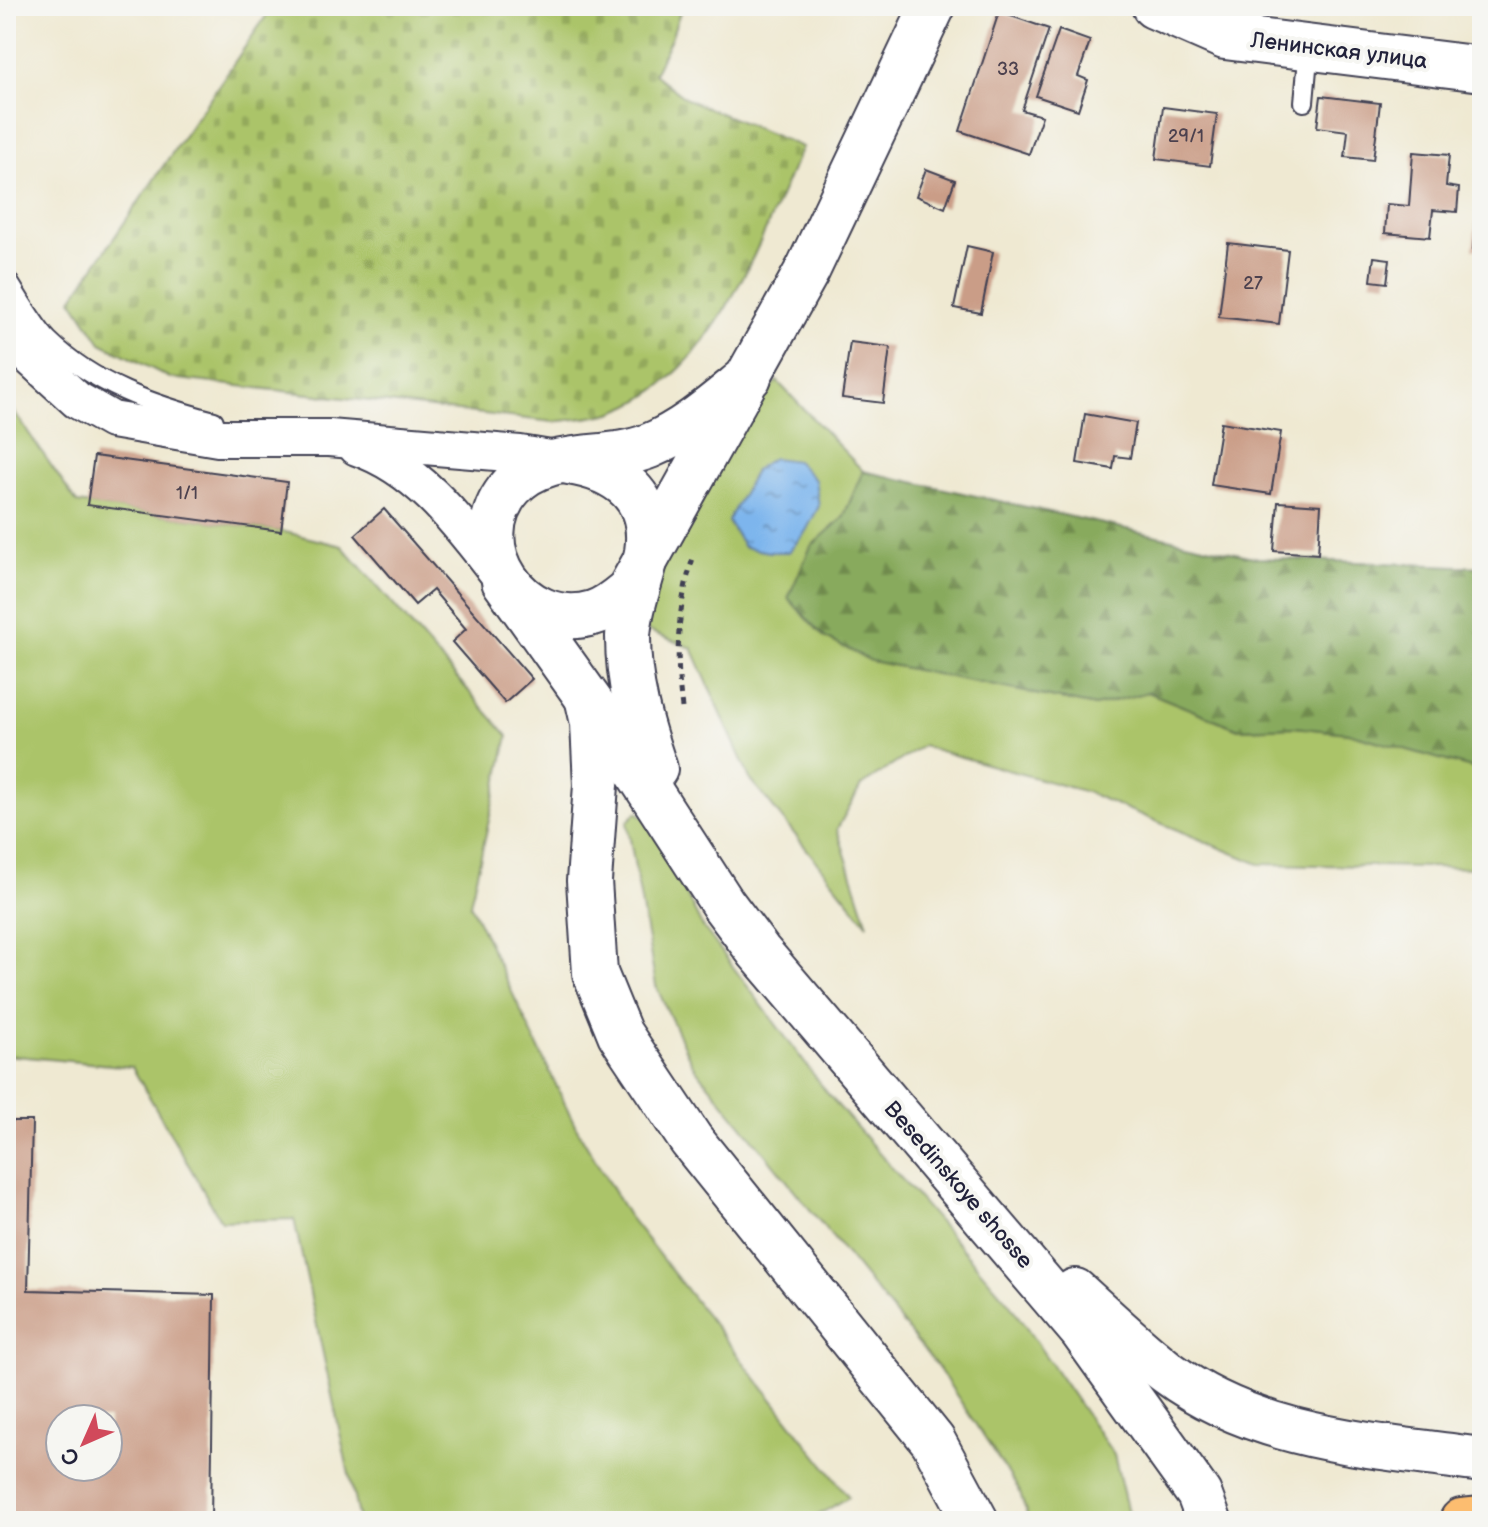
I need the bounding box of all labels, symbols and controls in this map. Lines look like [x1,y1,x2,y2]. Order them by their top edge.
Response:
street label: Ленинская улица [1248,27,1429,75]
house number: 33 [997,59,1019,80]
house number: 29/1 [1168,126,1204,147]
house number: 27 [1243,273,1263,294]
house number: 1/1 [176,483,198,504]
street label: Besedinskoye shosse [878,1096,1038,1274]
north arrow [44,1403,124,1483]
text: С [56,1441,86,1471]

